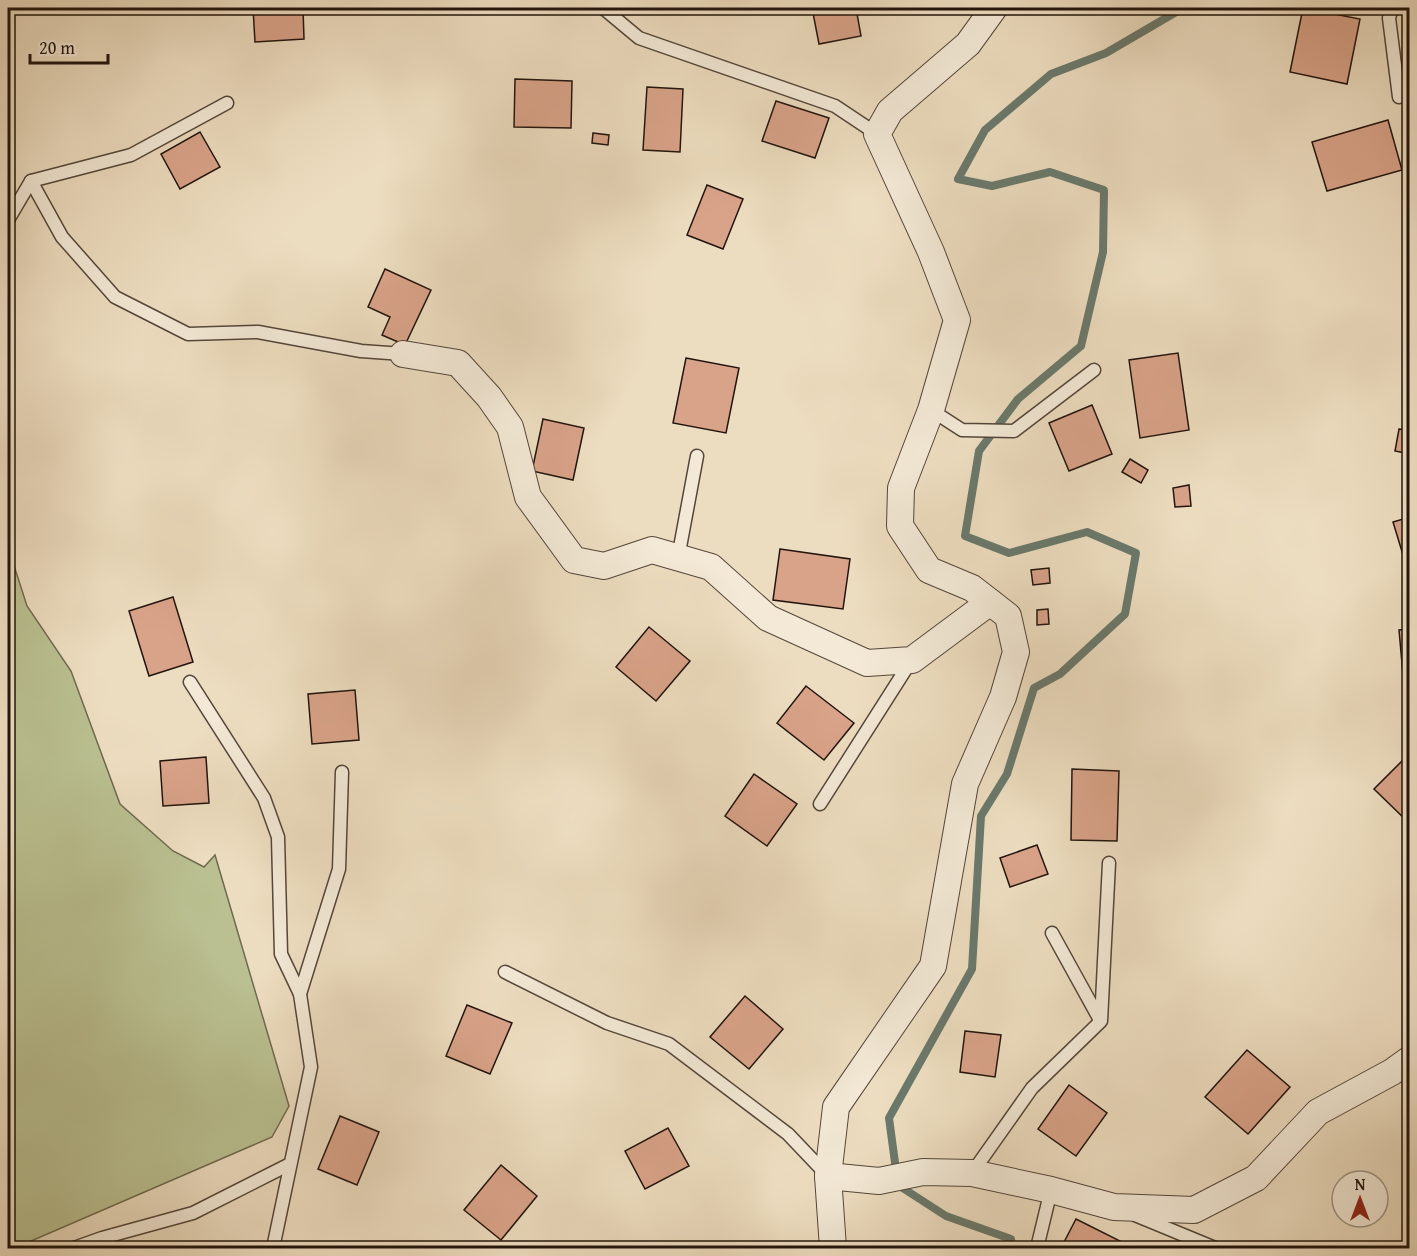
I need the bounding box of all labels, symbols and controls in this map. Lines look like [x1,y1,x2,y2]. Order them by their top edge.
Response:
scale bar [30,27,108,65]
text: 20 m [39,34,75,61]
north arrow [1330,1169,1390,1229]
text: N [1355,1172,1366,1196]

